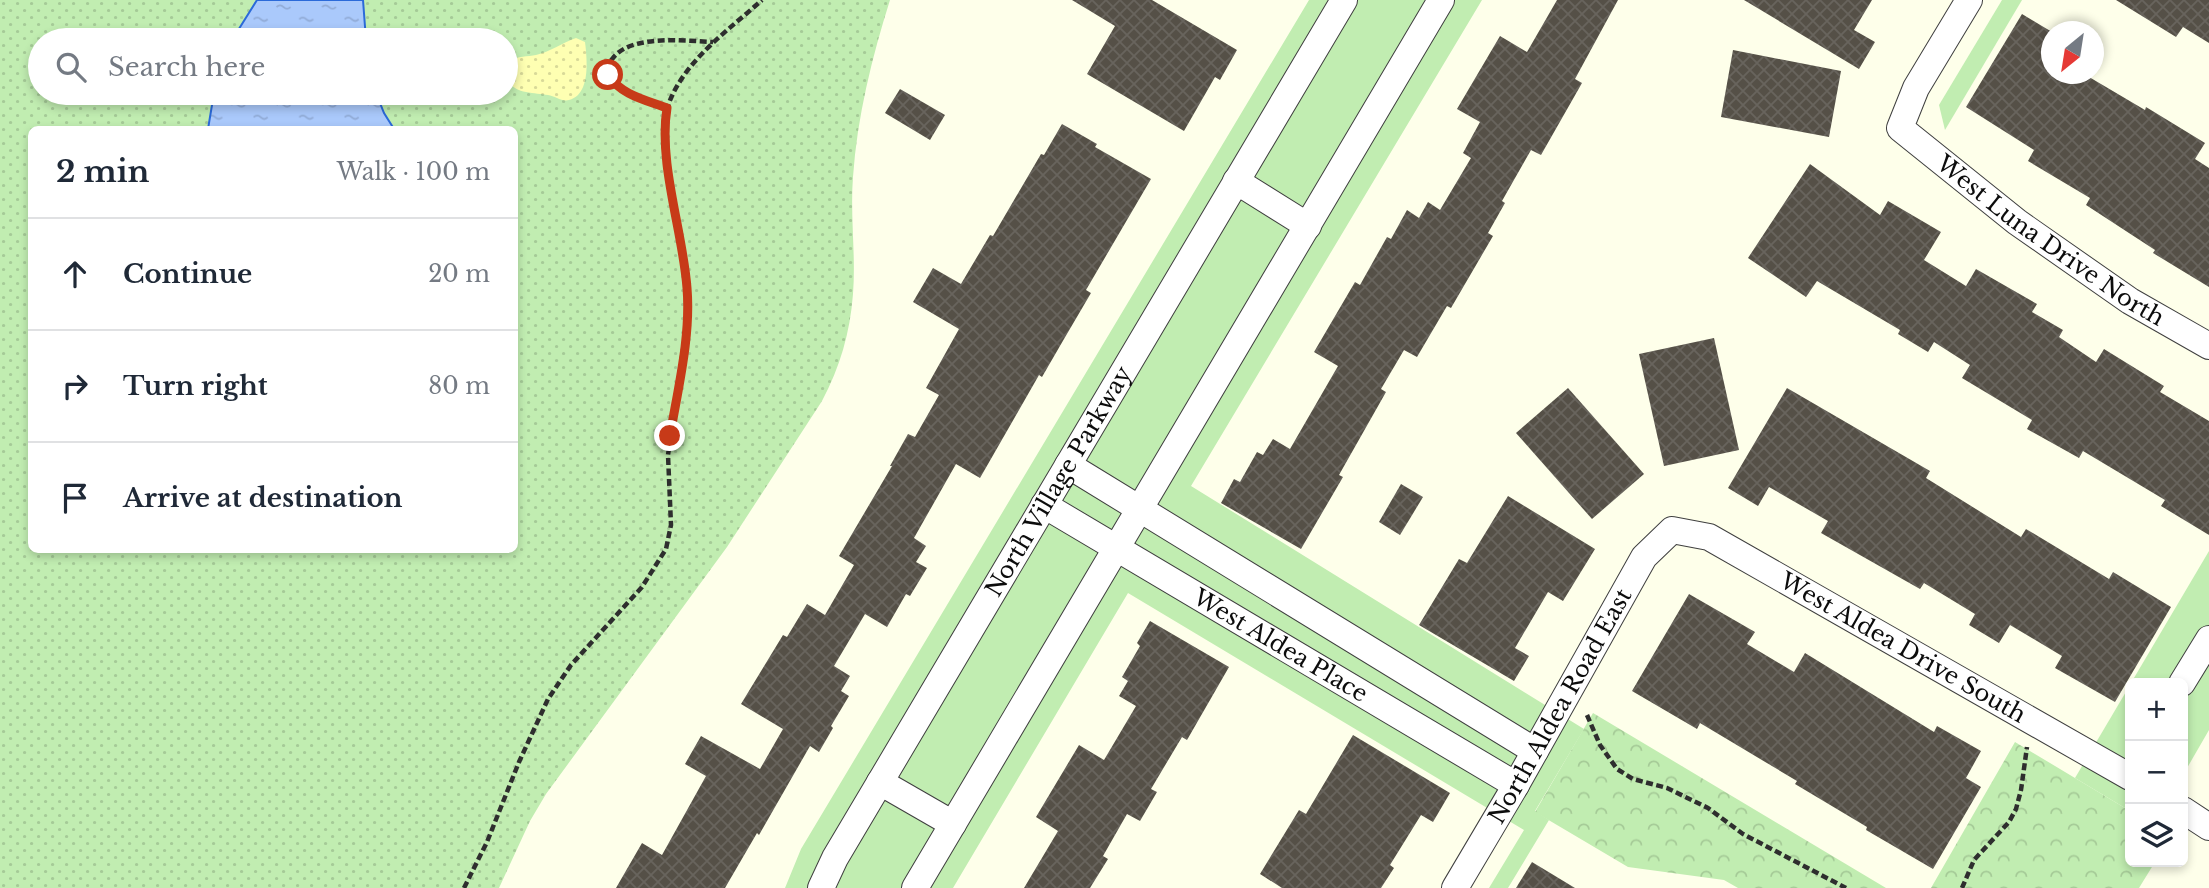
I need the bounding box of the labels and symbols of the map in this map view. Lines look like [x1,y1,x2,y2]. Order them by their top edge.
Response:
north arrow [2041,21,2104,84]
route start [592,59,623,90]
street label: West Luna Drive North [1930,148,2170,332]
street label: North Village Parkway [979,361,1138,602]
route end [654,420,685,451]
street label: West Aldea Drive South [1774,566,2031,729]
street label: West Aldea Place [1187,582,1373,708]
street label: North Aldea Road East [1482,583,1638,829]

